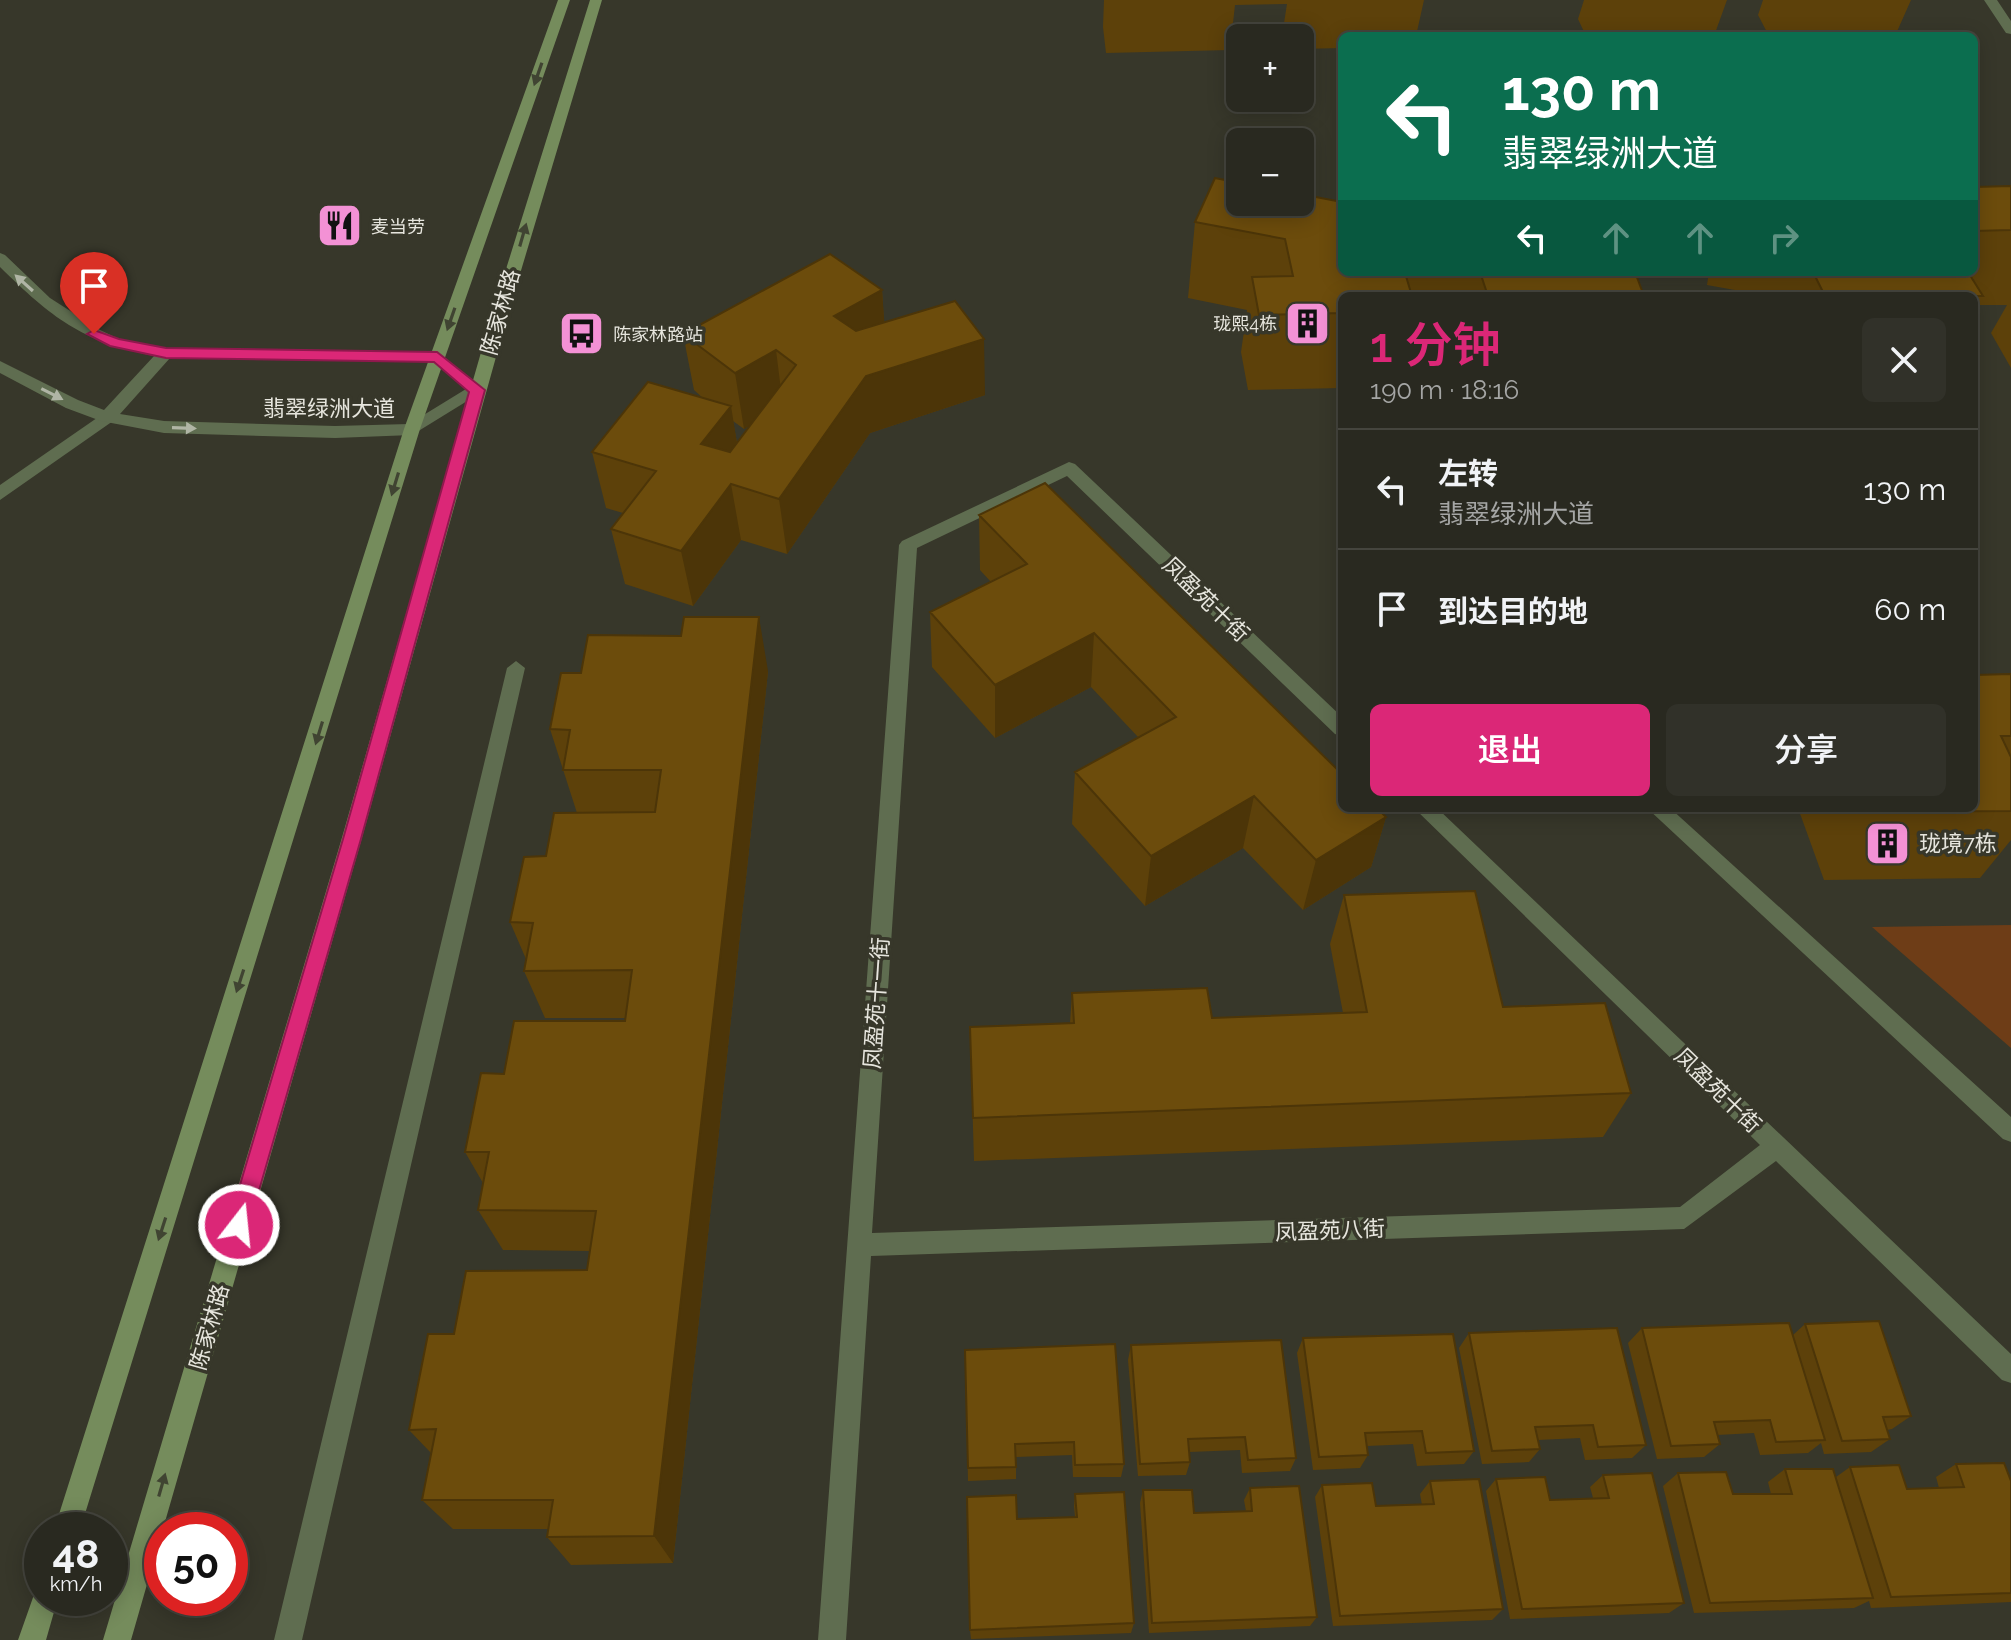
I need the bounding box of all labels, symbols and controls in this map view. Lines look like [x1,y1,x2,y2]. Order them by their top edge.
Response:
map controls [1226,24,1314,216]
button: + [1226,24,1314,112]
text: 130 m [1502,57,1661,123]
one-way arrow [531,62,543,86]
icon: left [1370,64,1474,168]
button: − [1226,128,1314,216]
text: 翡翠绿洲大道 [1502,132,1718,174]
restaurant icon: 麦当劳 [316,202,364,250]
place label: 麦当劳 [371,216,425,237]
icon: left [1510,216,1554,260]
icon: ahead [1594,216,1638,260]
icon: ahead [1678,216,1722,260]
icon: right [1762,216,1806,260]
one-way arrow [517,223,530,247]
pin [60,252,128,334]
icon: arrive [72,264,116,308]
street label: 陈家林路 [475,266,525,358]
one-way arrow [14,274,33,292]
building icon: 珑熙4栋 [1284,299,1332,347]
one-way arrow [444,307,456,331]
bus stop icon: 陈家林路站 [558,310,606,358]
place label: 珑熙4栋 [1213,313,1277,334]
text: 1 分钟 [1370,317,1500,373]
button: close [1862,318,1946,402]
place label: 陈家林路站 [613,324,703,345]
text: 190 m · 18:16 [1370,375,1519,405]
one-way arrow [41,387,64,401]
street label: 翡翠绿洲大道 [263,395,395,421]
one-way arrow [172,421,197,434]
text: 左转 [1438,456,1498,491]
icon: left [1370,467,1414,511]
text: 130 m [1864,472,1946,507]
one-way arrow [388,473,401,497]
text: 翡翠绿洲大道 [1438,499,1594,529]
street label: 凤盈苑十街 [1157,551,1255,647]
icon: arrive [1370,587,1414,631]
text: 60 m [1874,592,1946,627]
text: 到达目的地 [1438,594,1588,629]
button: 退出 [1370,704,1650,796]
button: 分享 [1666,704,1946,796]
one-way arrow [312,721,324,745]
building icon: 珑境7栋 [1864,819,1912,867]
place label: 珑境7栋 [1919,830,1997,856]
street label: 凤盈苑十一街 [858,936,894,1070]
one-way arrow [234,969,246,993]
street label: 凤盈苑十街 [1669,1042,1767,1138]
position arrow [197,1183,281,1267]
street label: 凤盈苑八街 [1275,1215,1385,1245]
one-way arrow [155,1217,168,1241]
street label: 陈家林路 [184,1281,234,1373]
one-way arrow [156,1472,169,1496]
speed limit sign: 50 [144,1512,248,1616]
text: 48 [52,1530,99,1577]
text: km/h [50,1572,102,1596]

